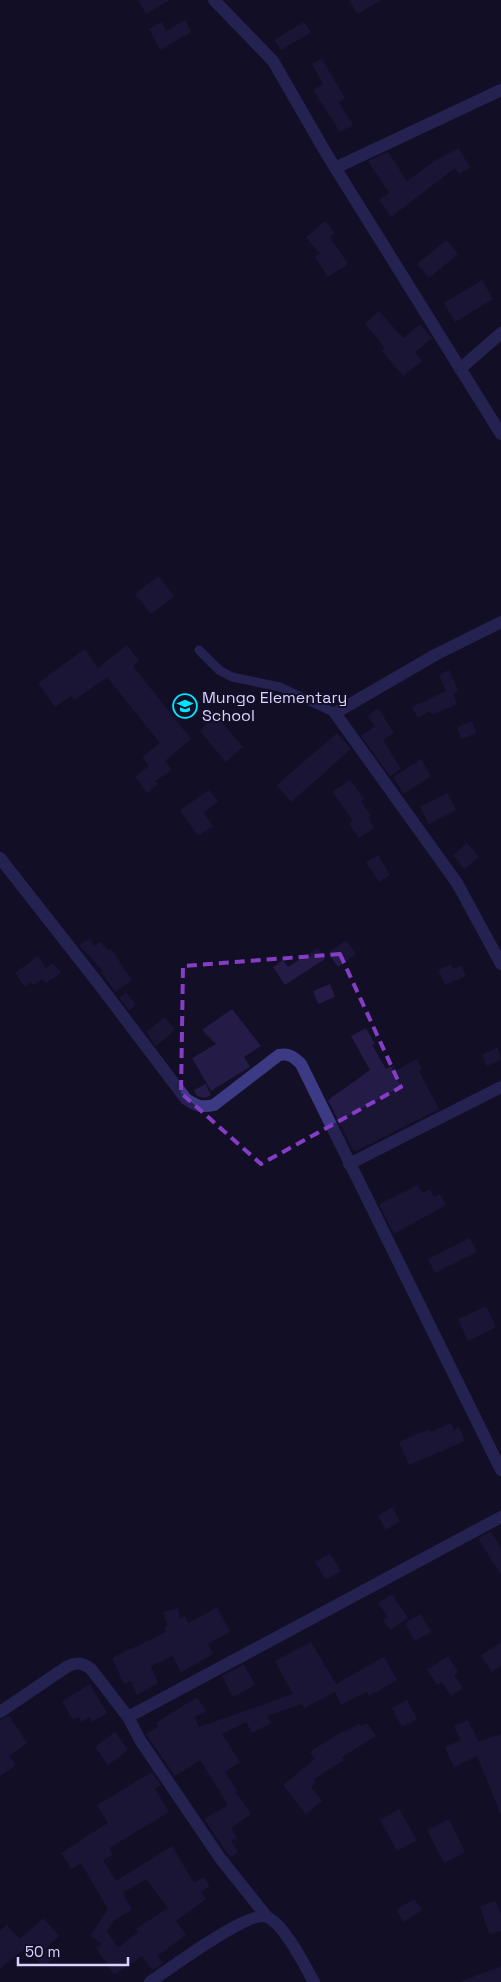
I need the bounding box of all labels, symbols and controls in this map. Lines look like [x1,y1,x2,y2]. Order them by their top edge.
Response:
place label: Mungo Elementary School [202,687,347,726]
school or university icon: Mungo Elementary School [172,693,198,719]
scale bar [18,1934,128,1966]
text: 50 m [25,1942,60,1961]

